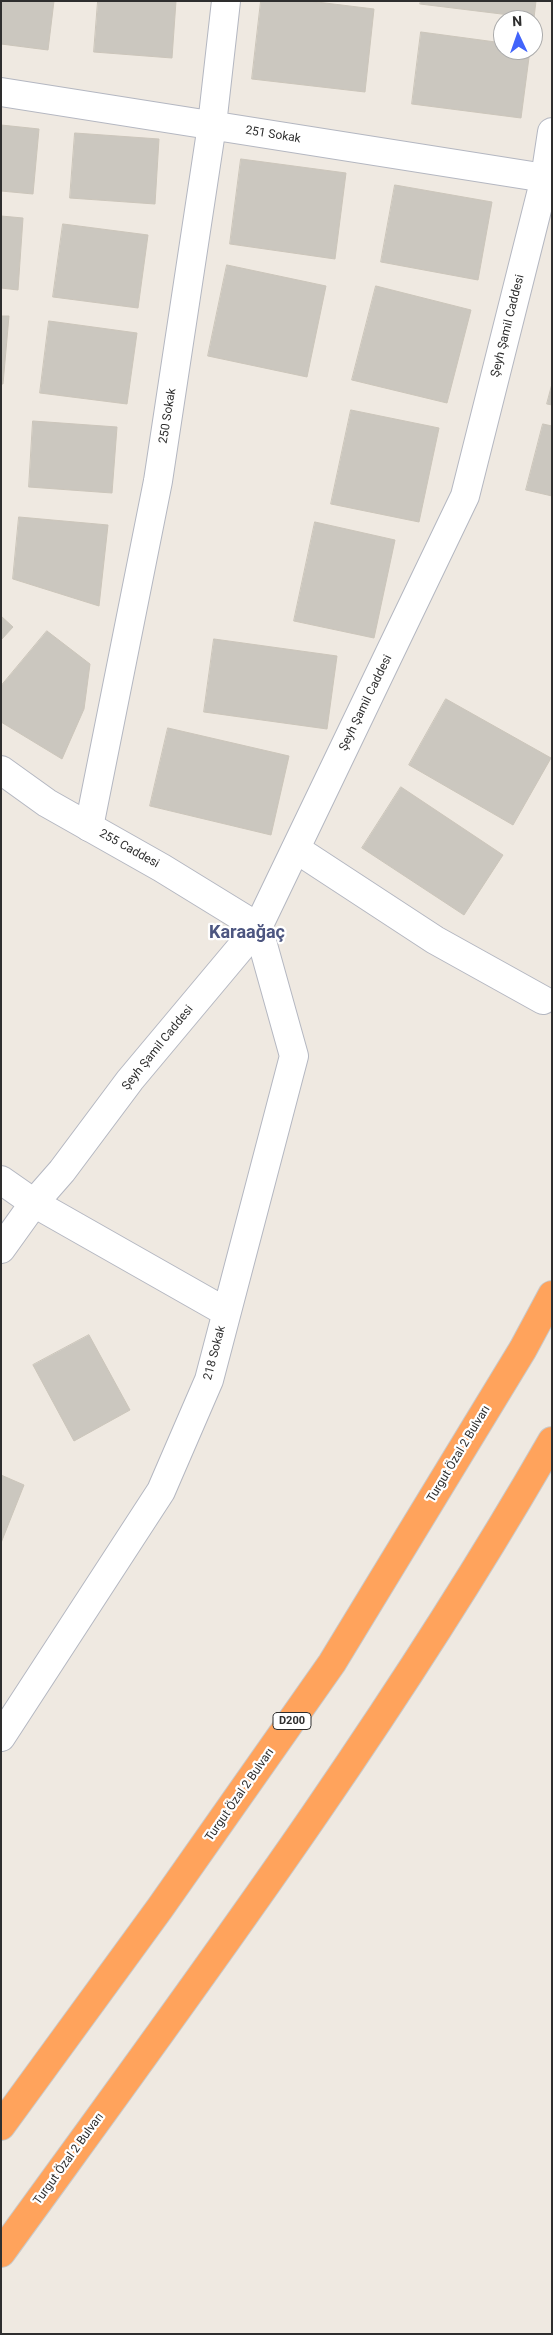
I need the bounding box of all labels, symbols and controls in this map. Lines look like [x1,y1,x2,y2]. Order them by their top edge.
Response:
north arrow [493,10,543,60]
text: N [512,13,523,29]
street label: 251 Sokak [244,124,302,146]
street label: Şeyh Şamil Caddesi [488,273,528,379]
street label: 250 Sokak [157,387,179,445]
street label: Şeyh Şamil Caddesi [337,653,395,753]
street label: 255 Caddesi [96,827,162,871]
district label: Karaağaç [209,922,285,944]
street label: Şeyh Şamil Caddesi [119,1003,197,1093]
street label: 218 Sokak [201,1324,229,1382]
street label: Turgut Özal 2 Bulvarı [424,1403,494,1505]
road number: D200 [273,1712,311,1730]
street label: Turgut Özal 2 Bulvarı [203,1746,277,1844]
street label: Turgut Özal 2 Bulvarı [31,2110,107,2208]

